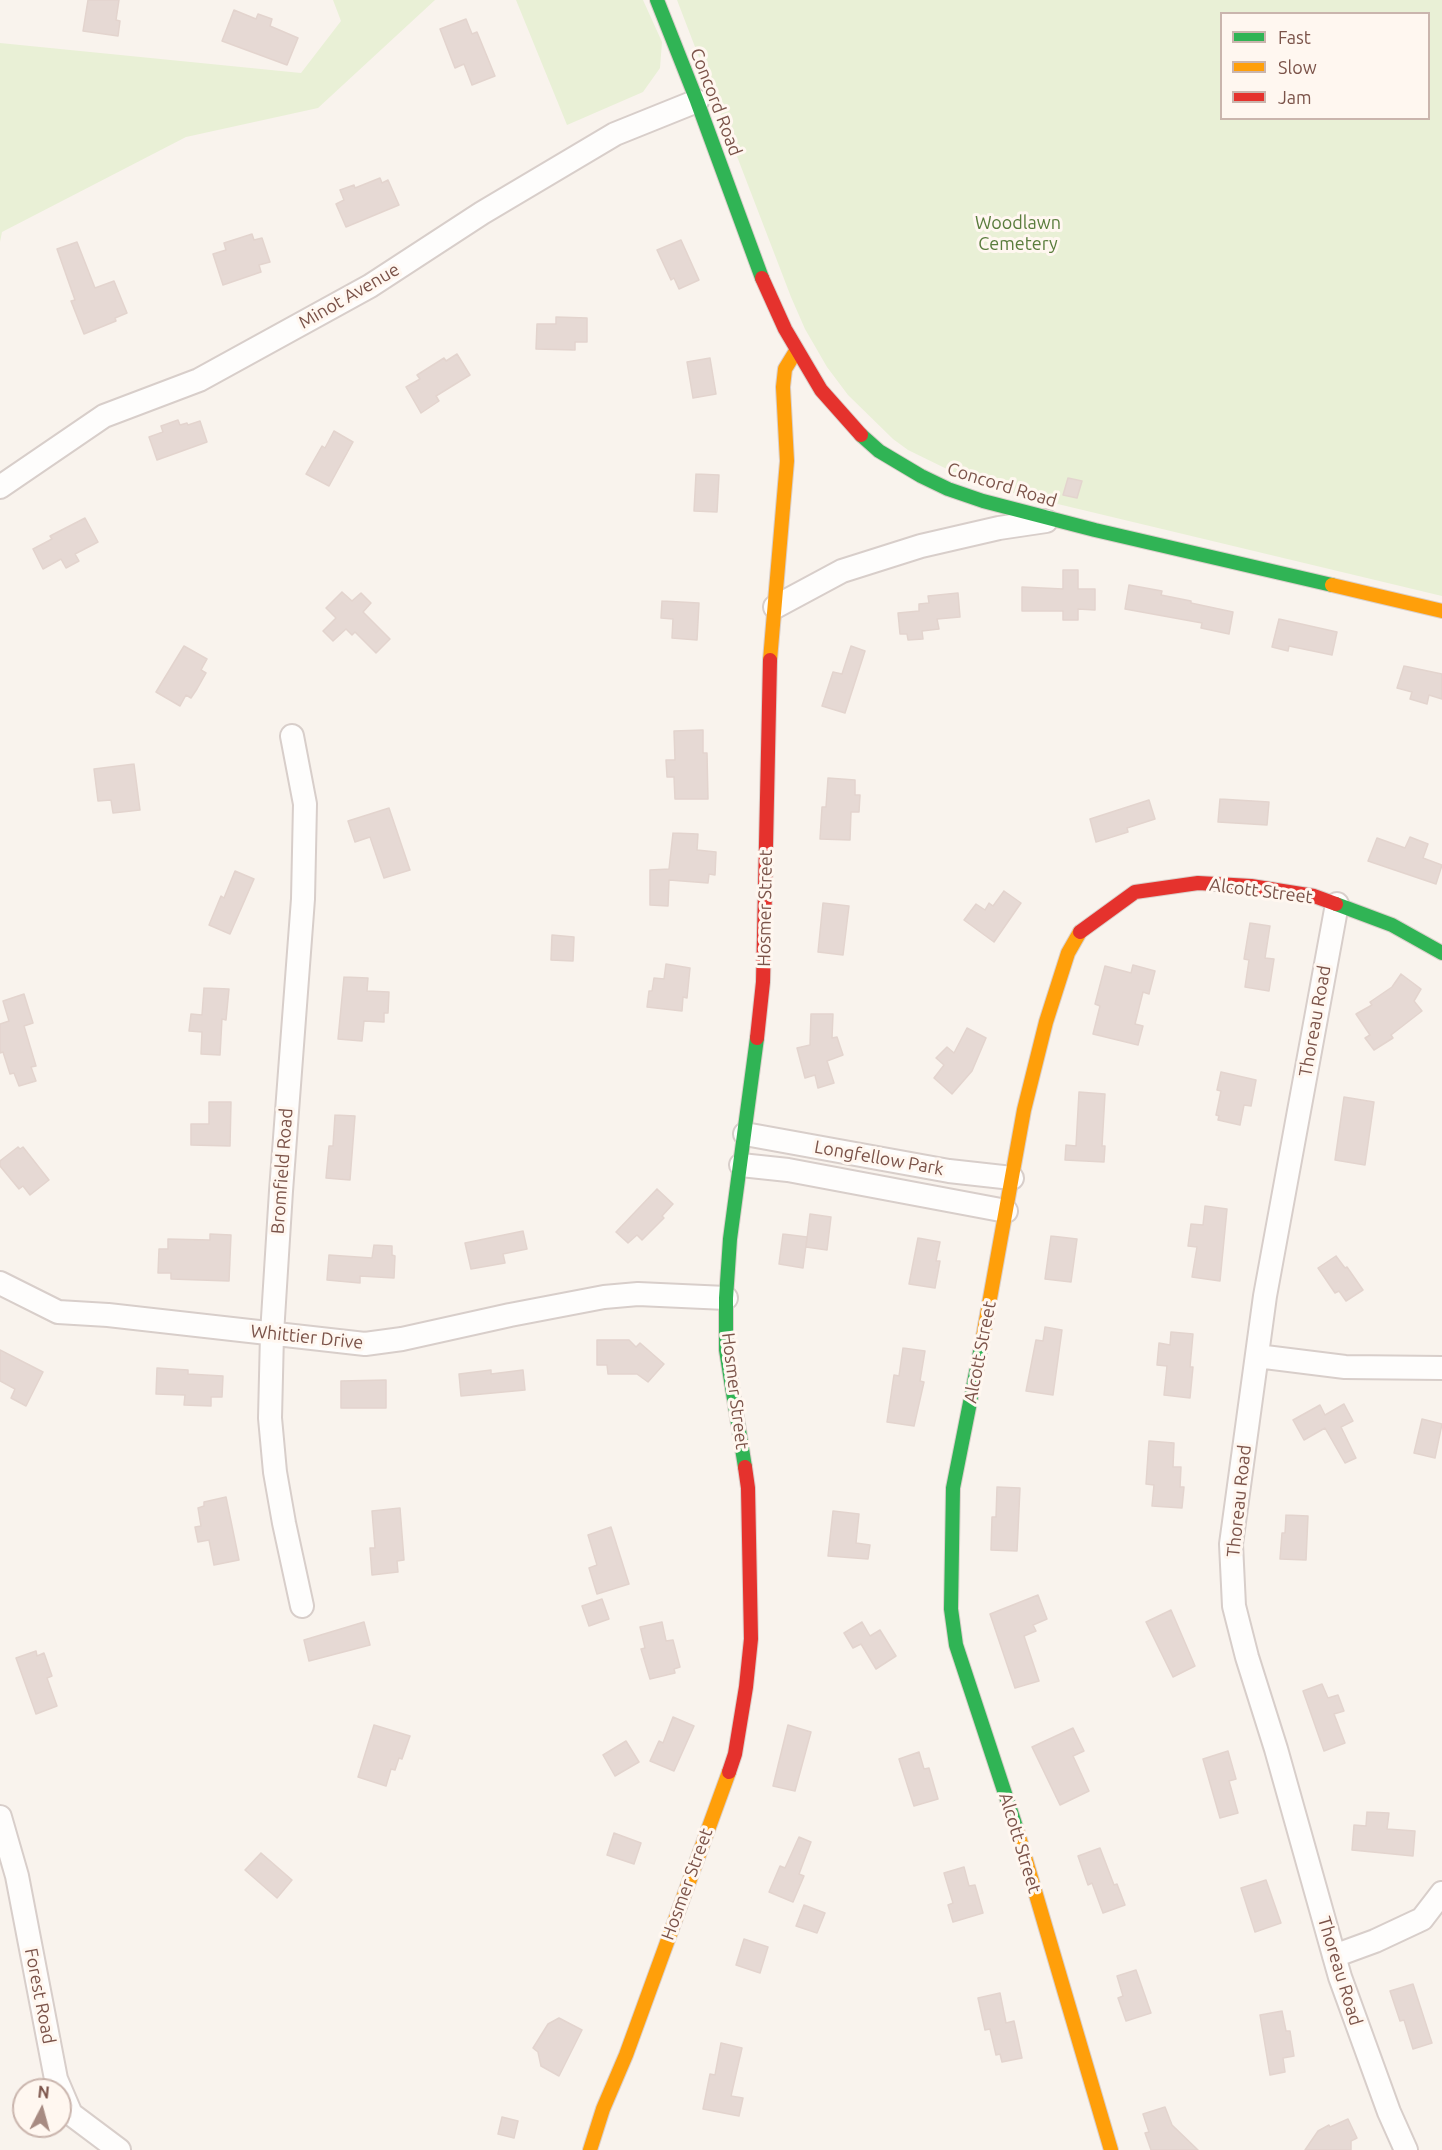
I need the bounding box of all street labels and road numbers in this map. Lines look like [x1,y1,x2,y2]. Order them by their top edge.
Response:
street label: Concord Road [686,45,746,159]
street label: Minot Avenue [295,258,403,334]
street label: Concord Road [945,458,1059,512]
street label: Hosmer Street [753,849,777,967]
street label: Alcott Street [1208,874,1314,908]
street label: Thoreau Road [1295,964,1335,1078]
street label: Bromfield Road [267,1107,297,1235]
street label: Longfellow Park [813,1136,945,1180]
street label: Alcott Street [959,1299,1001,1405]
street label: Whittier Drive [250,1320,364,1354]
street label: Hosmer Street [717,1331,753,1451]
street label: Thoreau Road [1222,1444,1256,1558]
street label: Alcott Street [994,1790,1046,1896]
street label: Hosmer Street [657,1825,717,1943]
street label: Thoreau Road [1313,1914,1367,2028]
street label: Forest Road [20,1946,60,2046]

